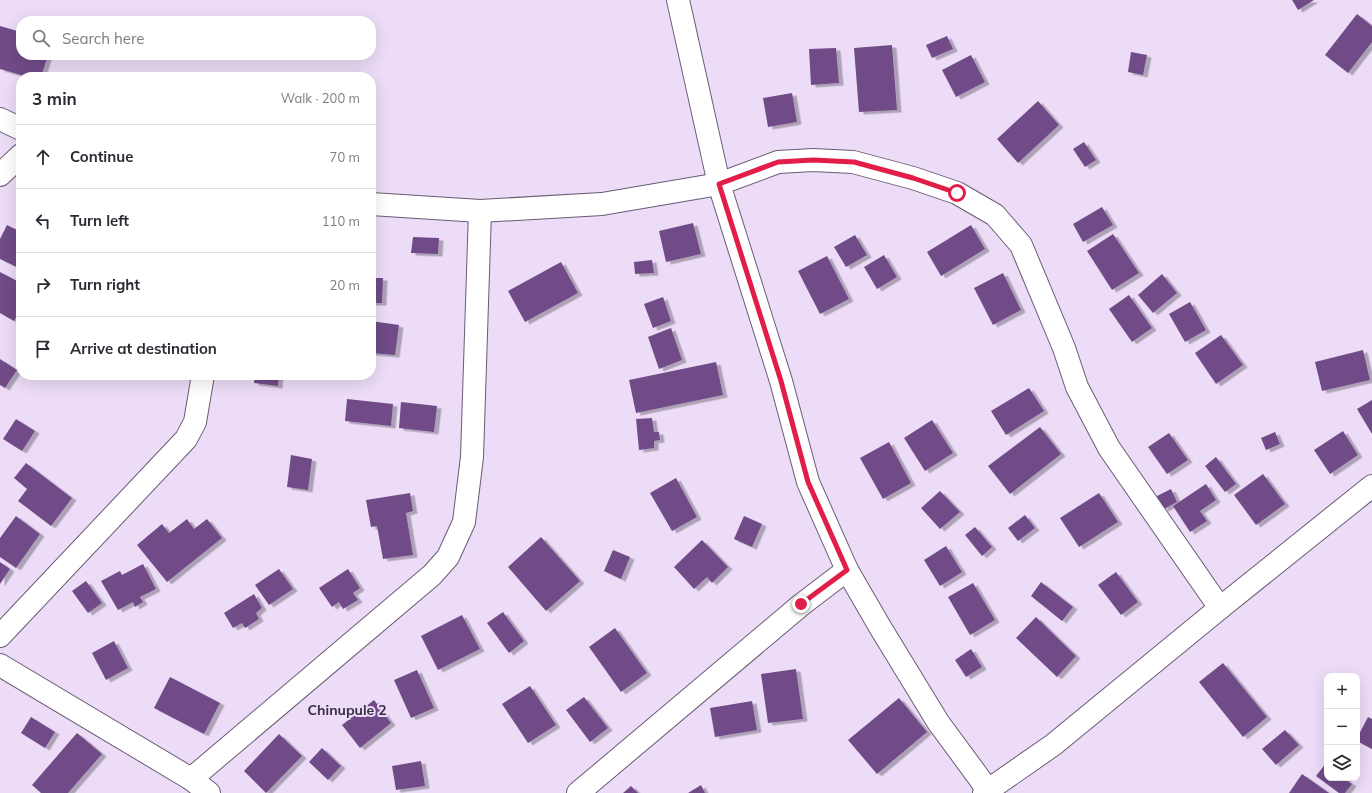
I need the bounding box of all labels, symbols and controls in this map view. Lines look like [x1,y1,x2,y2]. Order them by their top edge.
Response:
search box [16,16,376,60]
icon: search [30,27,52,49]
text: Search here [62,29,144,48]
text: 3 min [32,88,77,109]
text: Walk · 200 m [281,90,360,106]
icon: ahead [32,146,54,168]
text: Continue [70,147,133,166]
text: 70 m [330,149,360,165]
route start [948,184,966,202]
icon: left [32,210,54,232]
text: Turn left [70,211,129,230]
text: 110 m [322,213,360,229]
icon: right [32,274,54,296]
text: Turn right [70,275,140,294]
text: 20 m [330,277,360,293]
icon: arrive [32,338,54,360]
text: Arrive at destination [70,339,217,358]
route end [792,595,810,613]
map controls [1324,673,1360,781]
button: + [1324,673,1360,709]
district label: Chinupule 2 [307,701,387,719]
button: − [1324,709,1360,745]
button: layers [1324,745,1360,781]

